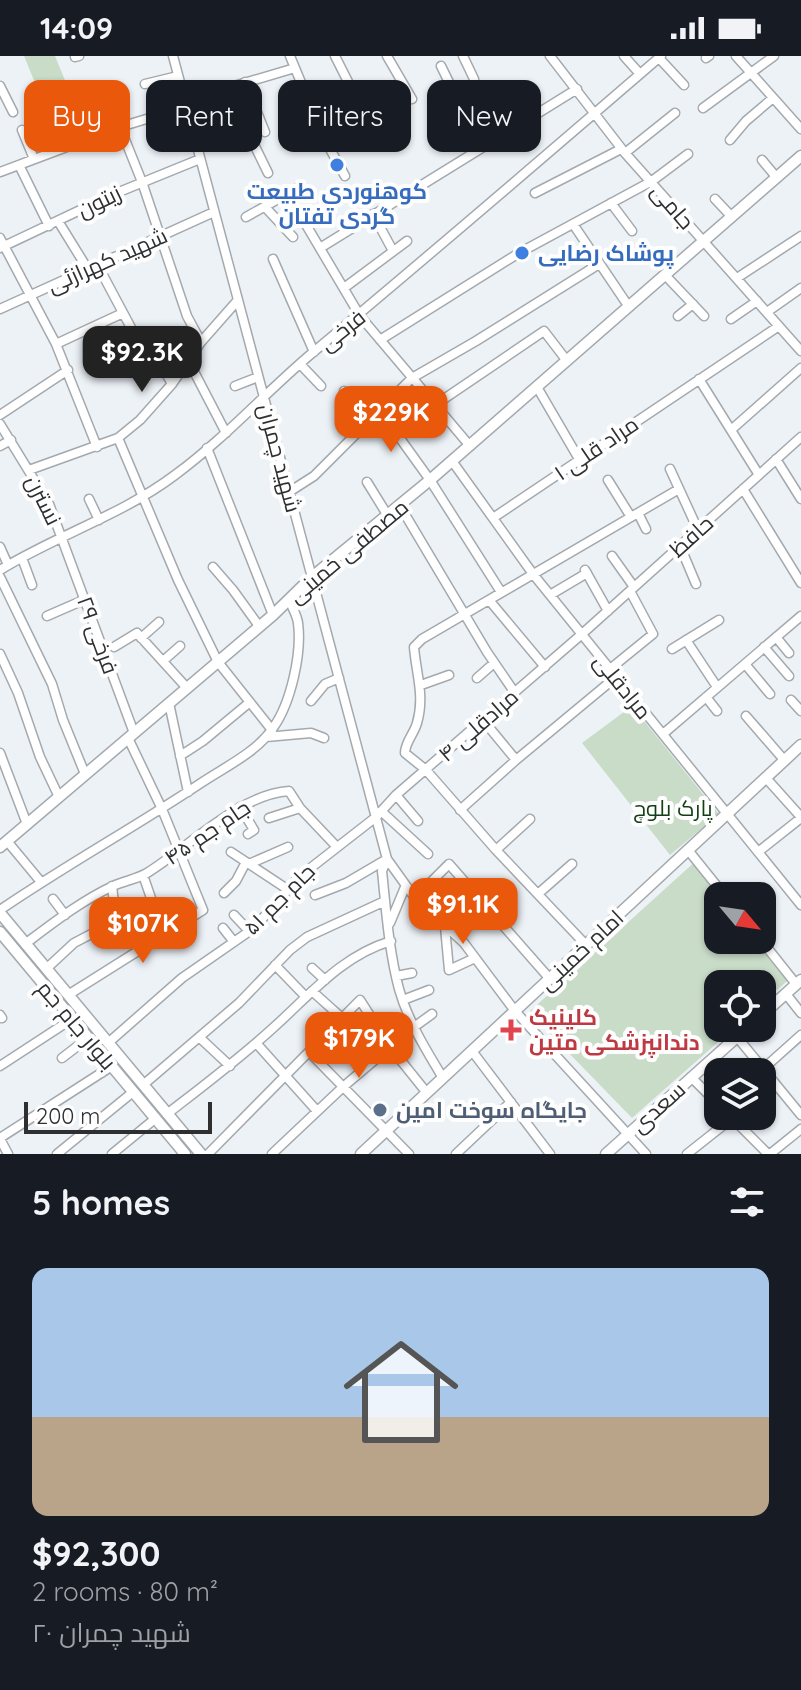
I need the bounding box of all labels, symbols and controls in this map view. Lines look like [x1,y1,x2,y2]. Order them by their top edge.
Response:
text: 14:09 [40,9,113,47]
chip: Buy [24,80,130,152]
chip: Rent [146,80,262,152]
chip: Filters [278,80,411,152]
chip: New [427,80,541,152]
marker: کوهنوردی طبیعت گردی تفتان [328,156,346,174]
place label: کوهنوردی طبیعت گردی تفتان [247,177,427,230]
street label: جامی [645,177,701,235]
street label: زیتون [72,178,126,224]
street label: شهید کهرازئی [42,221,172,299]
place label: پوشاک رضایی [538,239,674,269]
marker: پوشاک رضایی [513,244,531,262]
street label: فرخی [313,303,371,357]
pin: $92.3K [77,326,207,394]
text: $92.3K [101,335,183,368]
pin: $229K [335,386,447,454]
text: $229K [353,395,429,428]
street label: شهید چمران [251,401,308,516]
street label: مراد قلی ۱ [549,410,643,486]
street label: نسترن [20,470,68,530]
street label: مصطفی خمینی [282,493,414,609]
street label: حافظ [663,509,719,563]
street label: فرخی ۲۹ [71,592,125,678]
street label: مرادقلی [588,647,658,725]
street label: مرادقلی ۴ [432,682,524,768]
street label: جام جم ۴۵ [159,793,256,873]
park label: پارک بلوچ [633,794,713,823]
street label: جام جم ۵۱ [237,857,322,942]
pin: $91.1K [398,878,528,946]
north arrow [704,882,776,954]
map controls [704,882,776,1130]
text: $91.1K [427,887,499,920]
pin: $107K [87,897,199,965]
street label: امام خمینی [533,904,631,998]
text: $107K [107,906,179,939]
button: locate [704,970,776,1042]
street label: بلوار جام جم [30,975,123,1077]
place label: کلینیک دندانپزشکی متین [529,1003,700,1058]
pin: $179K [303,1012,415,1080]
marker: کلینیک دندانپزشکی متین [500,1019,522,1041]
text: $179K [323,1021,395,1054]
button: layers [704,1058,776,1130]
street label: سعدی [625,1075,691,1139]
place label: جایگاه سوخت امین [396,1096,587,1124]
scale bar [24,1098,212,1134]
marker: جایگاه سوخت امین [371,1101,389,1119]
text: 200 m [36,1102,100,1130]
icon: filters [725,1180,769,1224]
text: 5 homes [32,1181,170,1224]
icon: home [329,1320,473,1464]
text: $92,300 [32,1532,160,1575]
text: 2 rooms · 80 m² [32,1575,218,1608]
text: شهید چمران ۲۰ [32,1616,191,1649]

